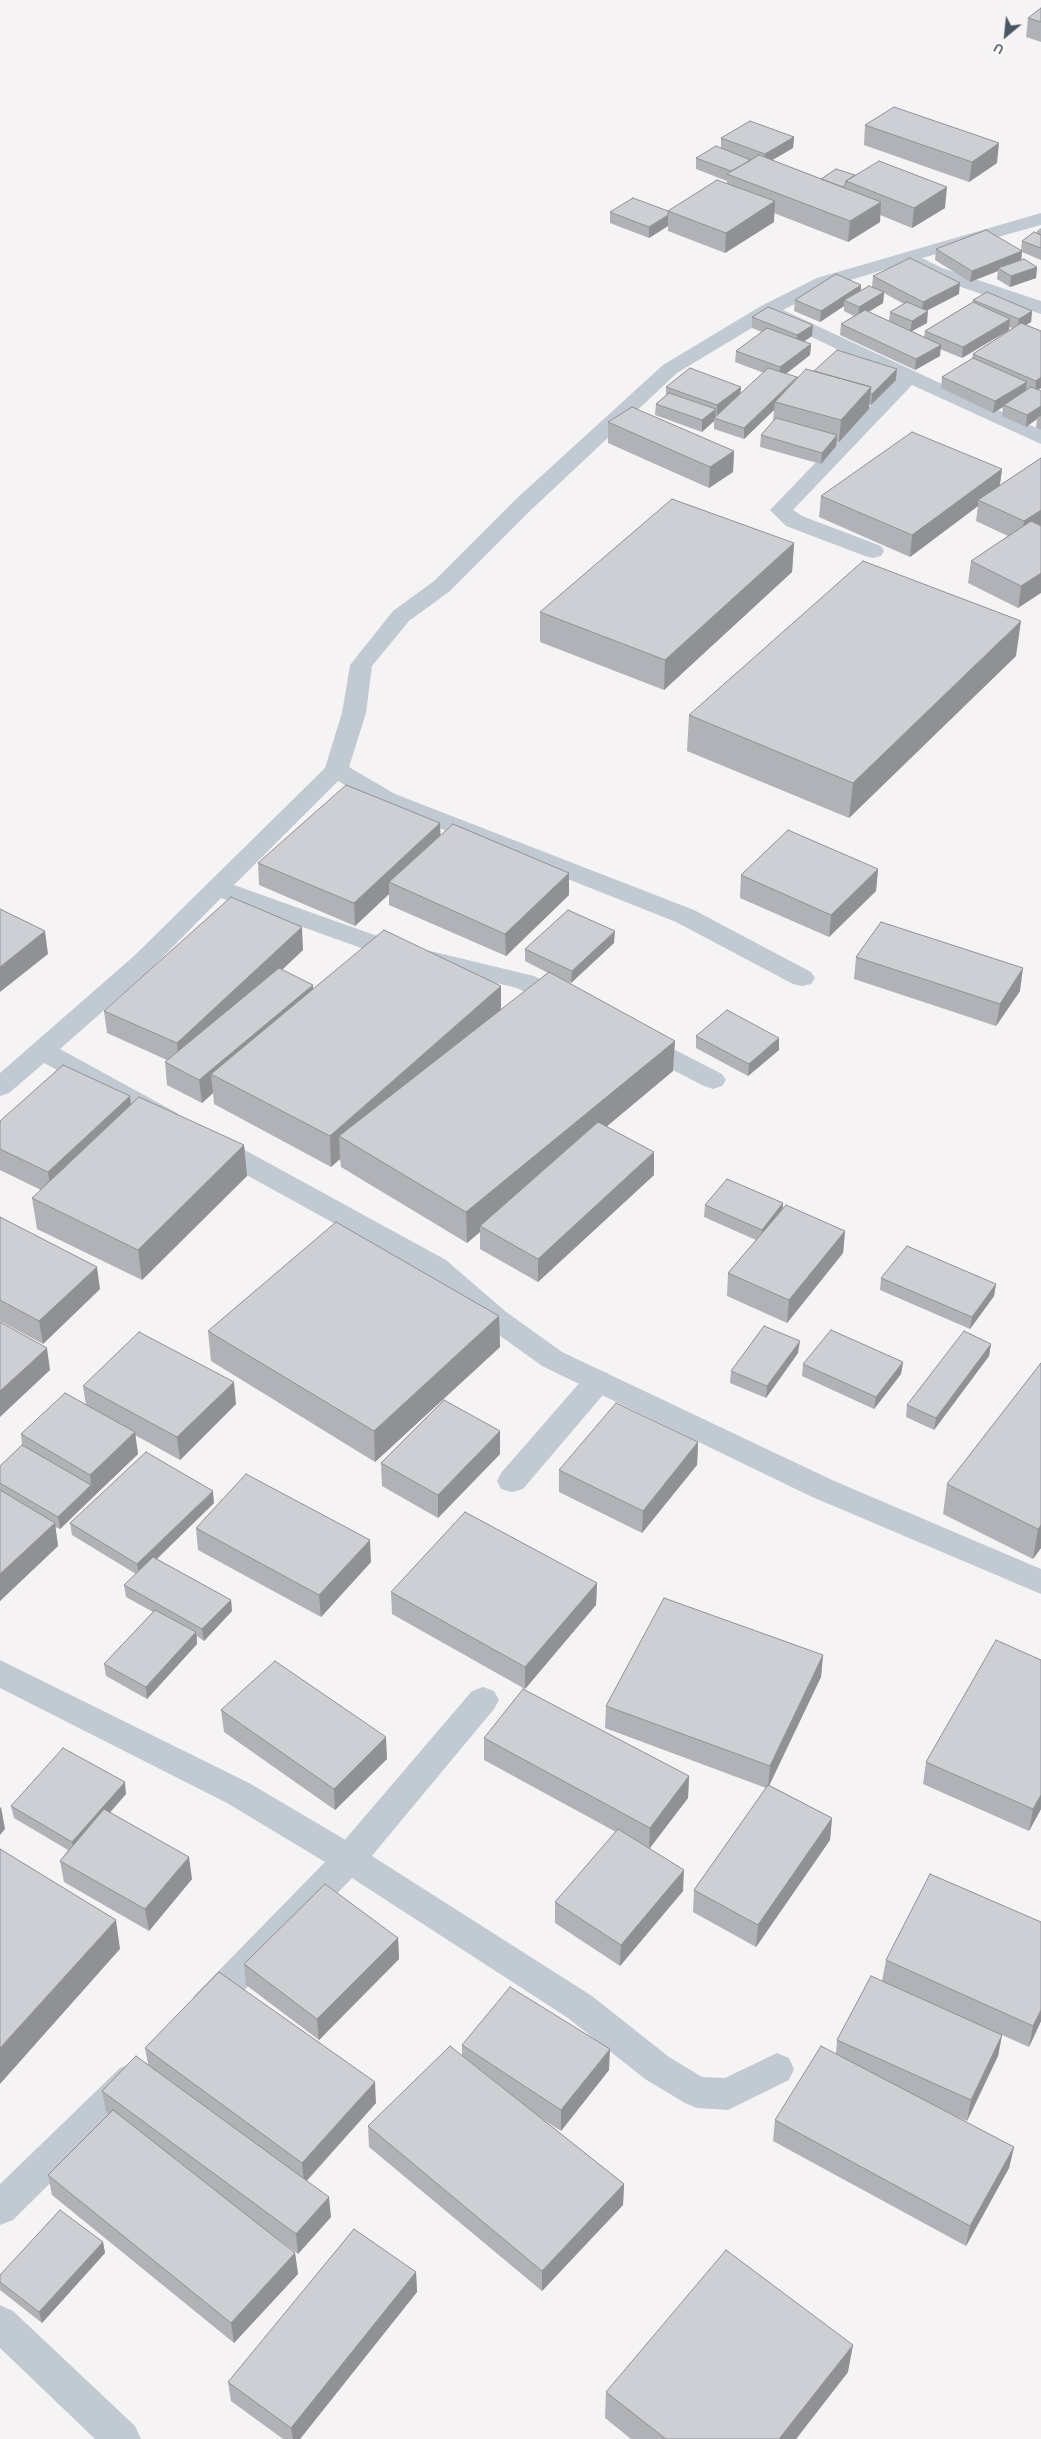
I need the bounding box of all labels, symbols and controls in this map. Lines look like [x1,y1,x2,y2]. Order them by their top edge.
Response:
north arrow [981,10,1031,60]
text: U [990,39,1007,58]

